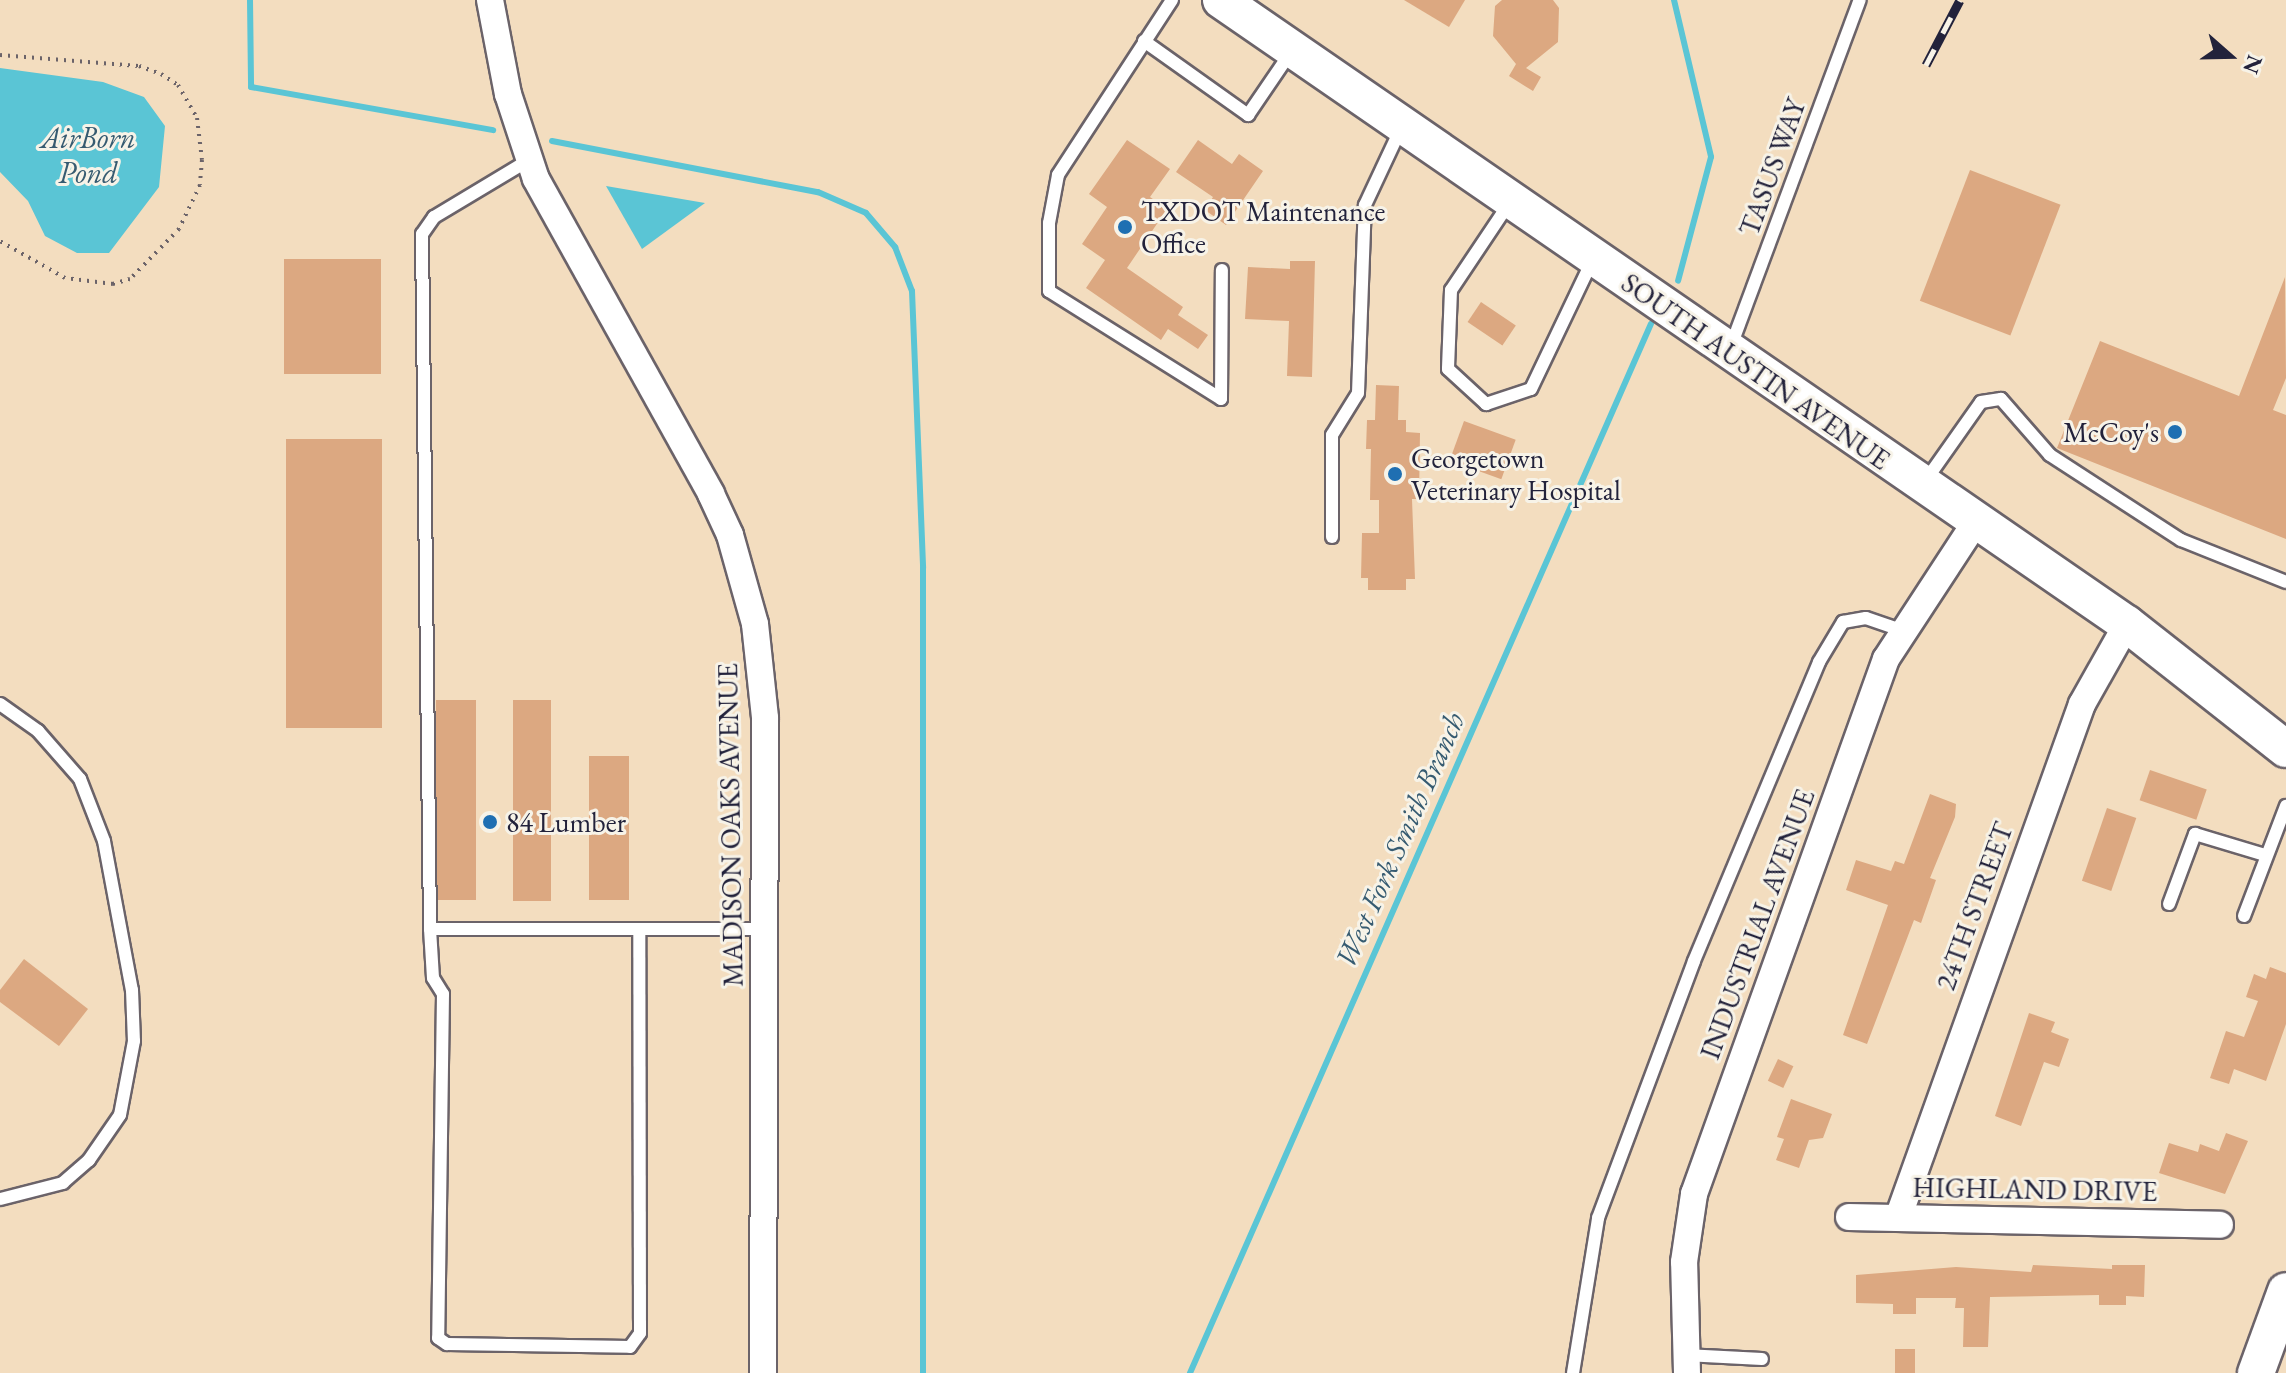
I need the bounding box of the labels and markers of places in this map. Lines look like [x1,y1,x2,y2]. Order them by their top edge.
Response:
place label: TXDOT Maintenance Office [1141,194,1386,260]
marker: TXDOT Maintenance Office [1116,218,1134,236]
place label: McCoy's [2063,415,2159,449]
marker: McCoy's [2166,423,2184,441]
place label: Georgetown Veterinary Hospital [1411,441,1621,507]
marker: Georgetown Veterinary Hospital [1386,465,1404,483]
place label: 84 Lumber [506,805,626,839]
marker: 84 Lumber [481,813,499,831]

